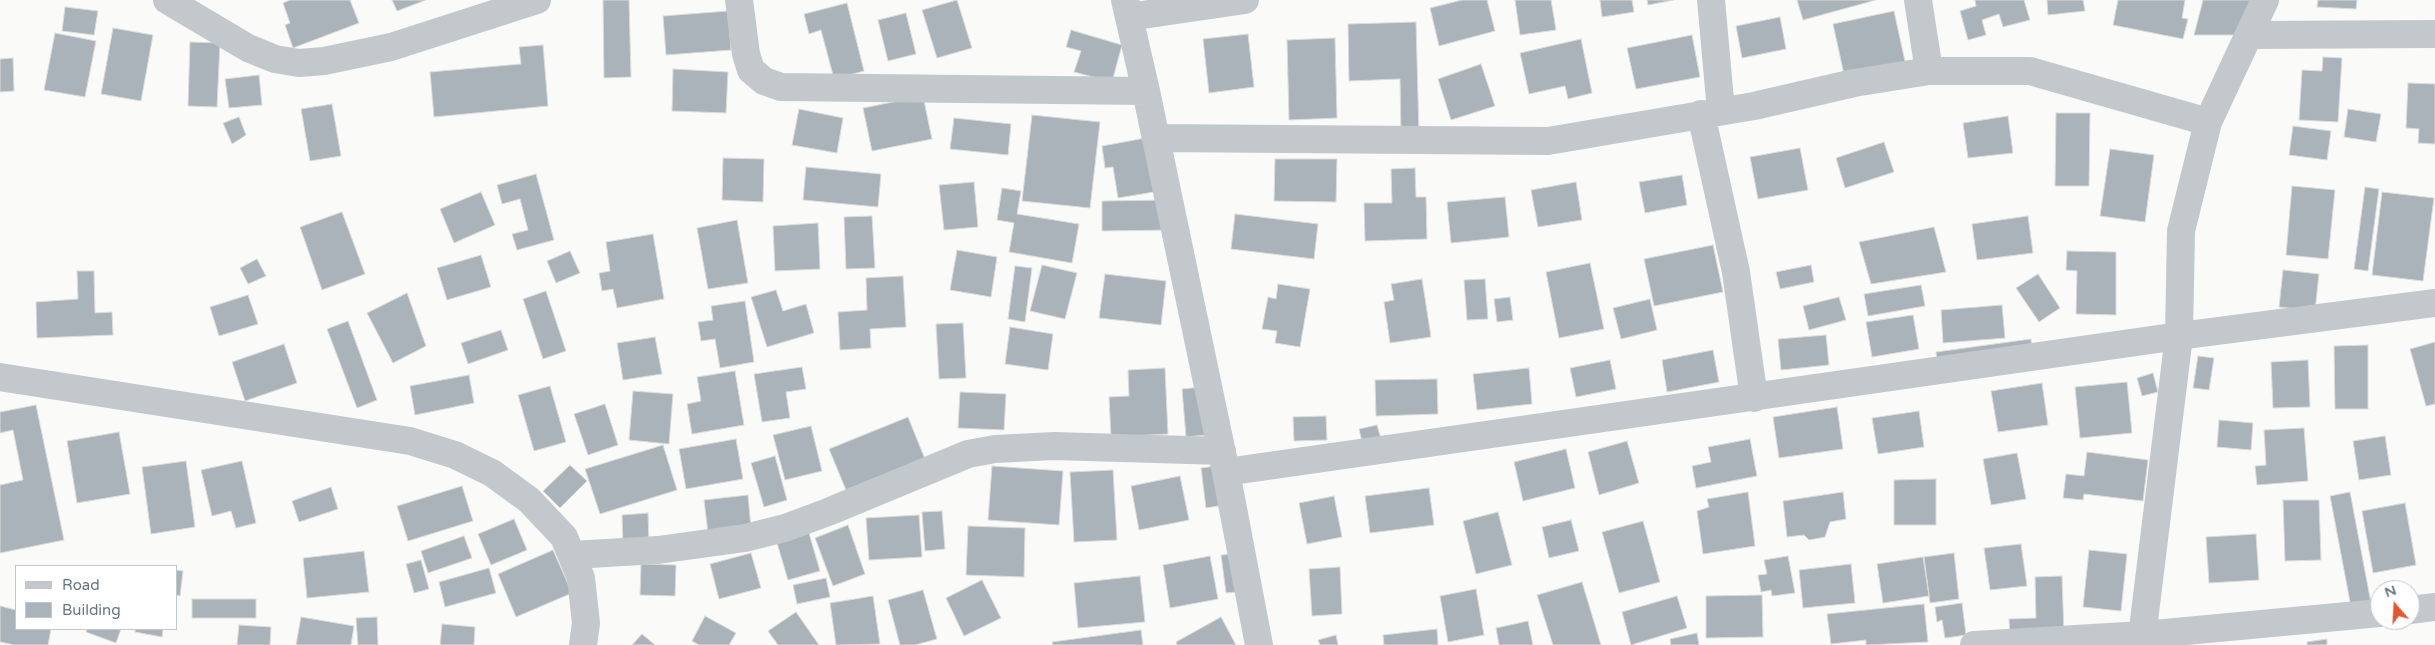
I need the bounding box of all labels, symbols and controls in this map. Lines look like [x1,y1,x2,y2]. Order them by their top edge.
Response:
legend [15,565,178,630]
text: Road [62,576,100,594]
north arrow [2370,580,2420,630]
text: N [2382,581,2398,601]
text: Building [62,601,121,619]

